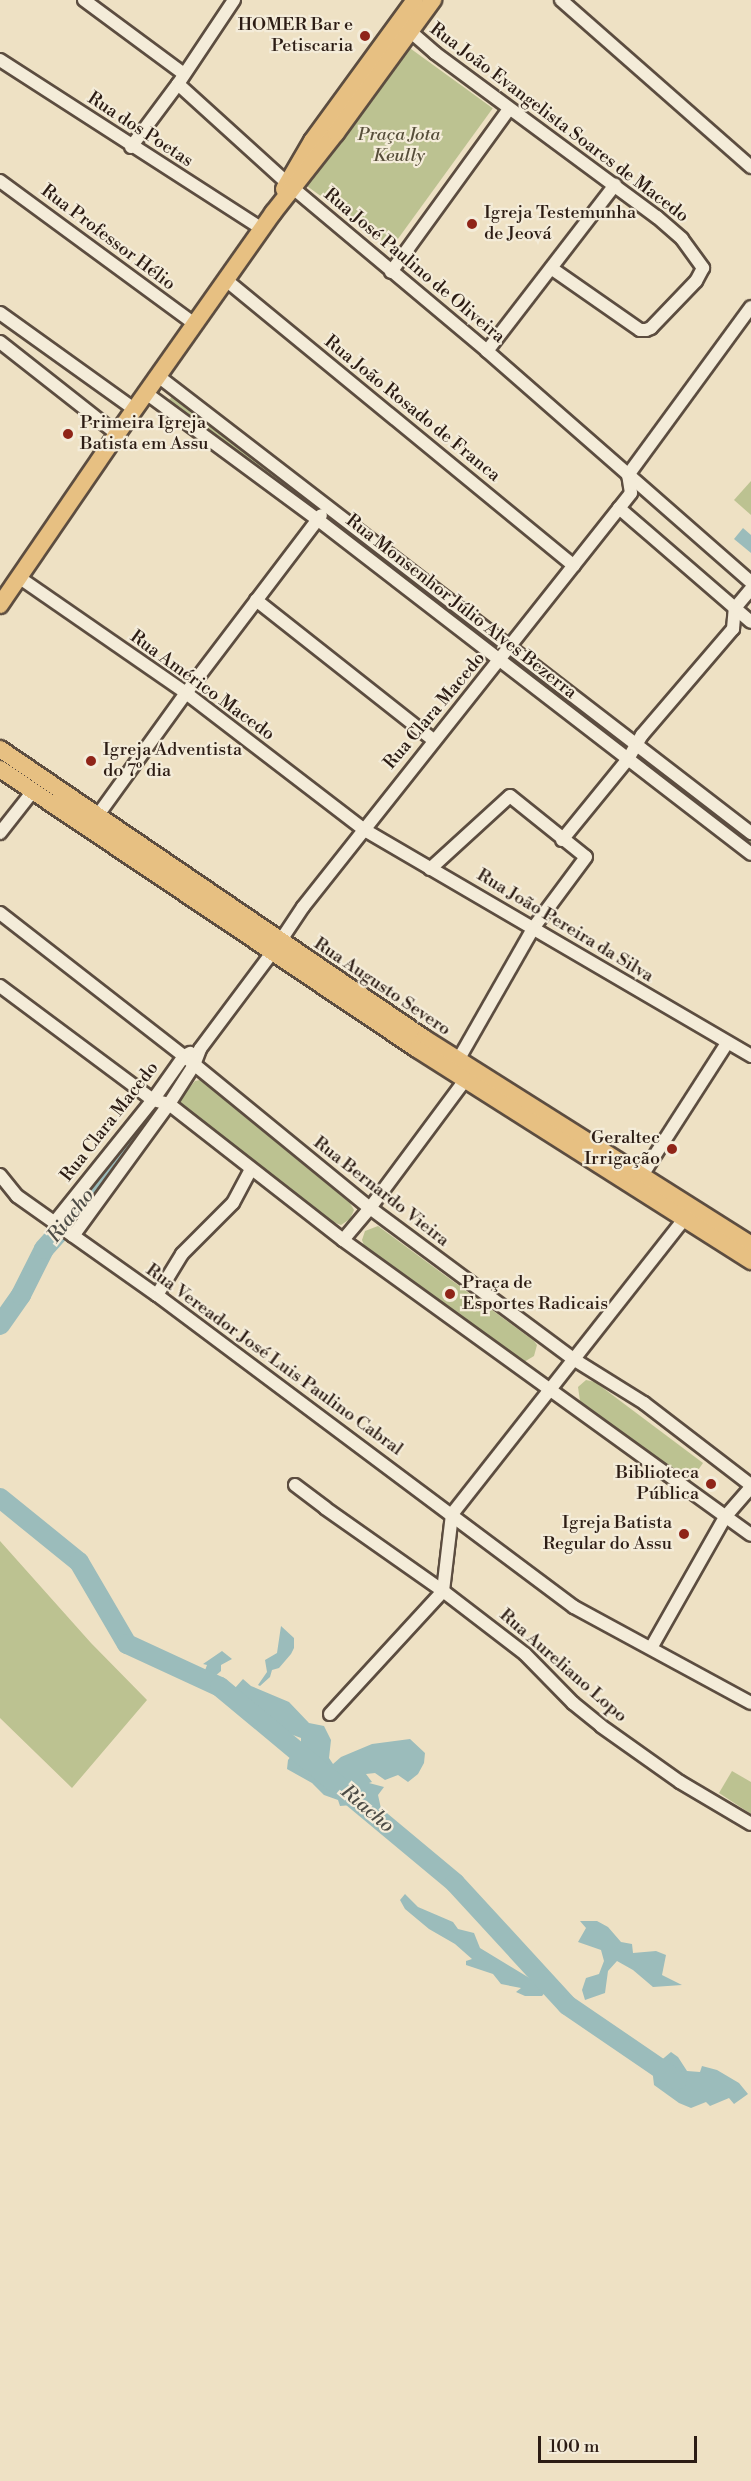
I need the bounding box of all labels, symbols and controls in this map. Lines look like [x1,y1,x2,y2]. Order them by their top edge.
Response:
place label: HOMER Bar e Petiscaria [238,15,353,57]
street label: Rua João Evangelista Soares de Macedo [425,19,693,227]
marker: HOMER Bar e Petiscaria [358,29,372,43]
street label: Rua dos Poetas [83,88,197,172]
park label: Praça Jota Keully [358,125,440,168]
street label: Rua Professor Hélio [37,180,179,296]
street label: Rua José Paulino de Oliveira [319,184,509,348]
place label: Igreja Testemunha de Jeová [484,203,636,246]
marker: Igreja Testemunha de Jeová [465,217,479,231]
street label: Rua João Rosado de Franca [320,331,504,487]
place label: Primeira Igreja Batista em Assu [80,413,209,456]
marker: Primeira Igreja Batista em Assu [61,427,75,441]
street label: Rua Monsenhor Júlio Alves Bezerra [341,510,581,704]
street label: Rua Américo Macedo [126,626,278,746]
street label: Rua Clara Macedo [380,648,490,774]
place label: Igreja Adventista do 7º dia [103,740,242,783]
marker: Igreja Adventista do 7º dia [84,754,98,768]
street label: Rua João Pereira da Silva [473,865,657,987]
street label: Rua Augusto Severo [309,933,455,1041]
street label: Rua Clara Macedo [56,1058,164,1186]
place label: Geraltec Irrigação [584,1128,660,1170]
street label: Rua Bernardo Vieira [309,1132,453,1252]
marker: Geraltec Irrigação [665,1142,679,1156]
water label: Riacho [42,1184,100,1248]
street label: Rua Vereador José Luis Paulino Cabral [141,1259,407,1461]
place label: Praça de Esportes Radicais [462,1273,608,1316]
marker: Praça de Esportes Radicais [443,1287,457,1301]
place label: Biblioteca Pública [615,1463,699,1506]
marker: Biblioteca Pública [704,1477,718,1491]
place label: Igreja Batista Regular do Assu [543,1513,672,1556]
marker: Igreja Batista Regular do Assu [677,1527,691,1541]
street label: Rua Aureliano Lopo [495,1605,631,1727]
water label: Riacho [336,1780,398,1838]
scale bar [541,2424,700,2462]
text: 100 m [549,2435,600,2458]

